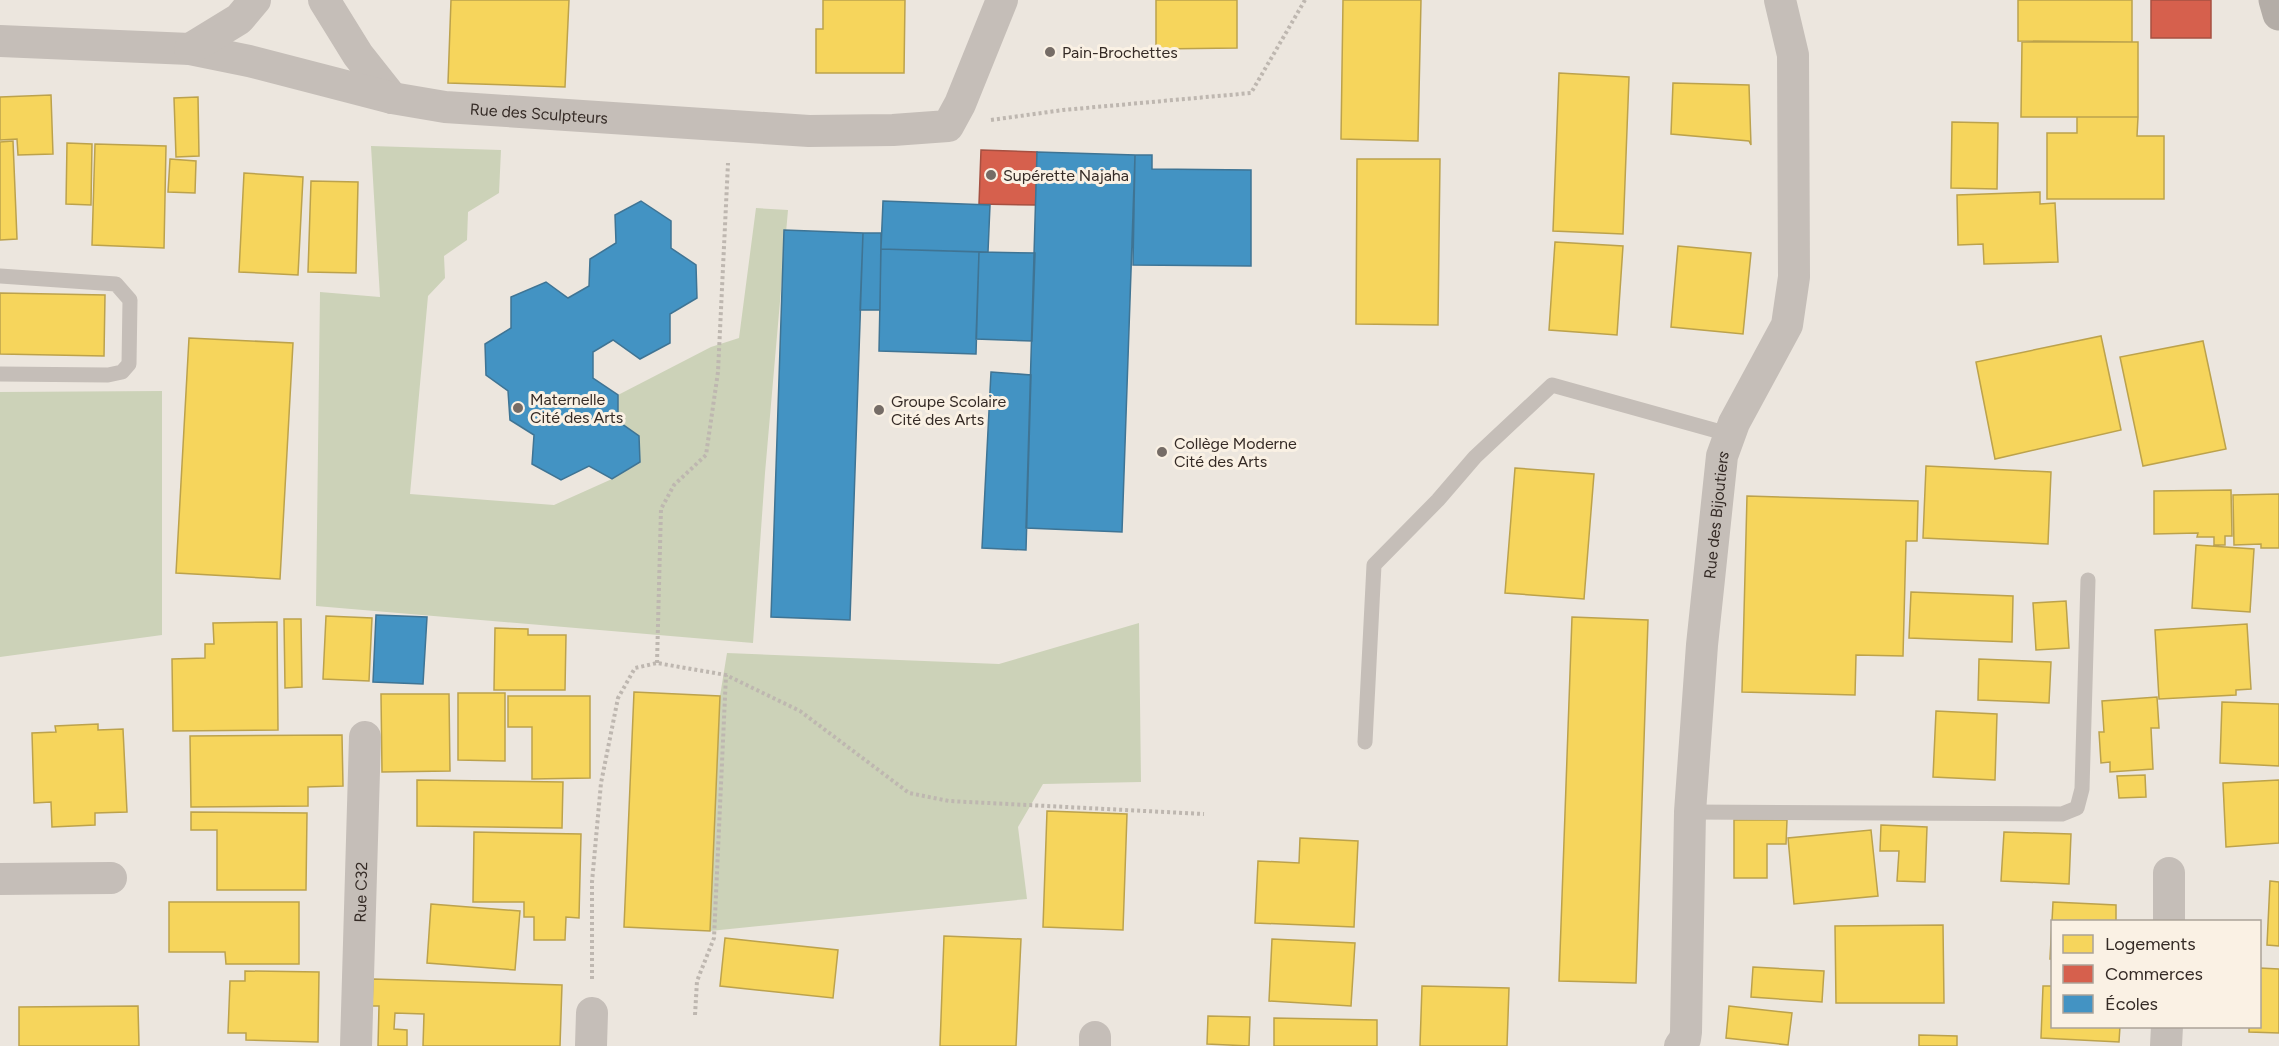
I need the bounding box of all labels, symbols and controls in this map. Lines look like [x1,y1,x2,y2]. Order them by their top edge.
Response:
place label: Pain-Brochettes [1062,43,1178,62]
marker: Pain-Brochettes [1043,45,1057,59]
street label: Rue des Sculpteurs [469,100,609,128]
place label: Supérette Najaha [1003,166,1129,185]
marker: Supérette Najaha [984,168,998,182]
place label: Maternelle Cité des Arts [530,390,623,427]
place label: Groupe Scolaire Cité des Arts [891,392,1006,429]
marker: Maternelle Cité des Arts [511,401,525,415]
marker: Groupe Scolaire Cité des Arts [872,403,886,417]
place label: Collège Moderne Cité des Arts [1174,434,1297,471]
marker: Collège Moderne Cité des Arts [1155,445,1169,459]
street label: Rue des Bijoutiers [1700,448,1733,580]
street label: Rue C32 [351,861,371,923]
legend [2051,920,2261,1028]
text: Logements [2105,933,2196,955]
text: Commerces [2105,963,2203,985]
text: Écoles [2105,993,2158,1015]

